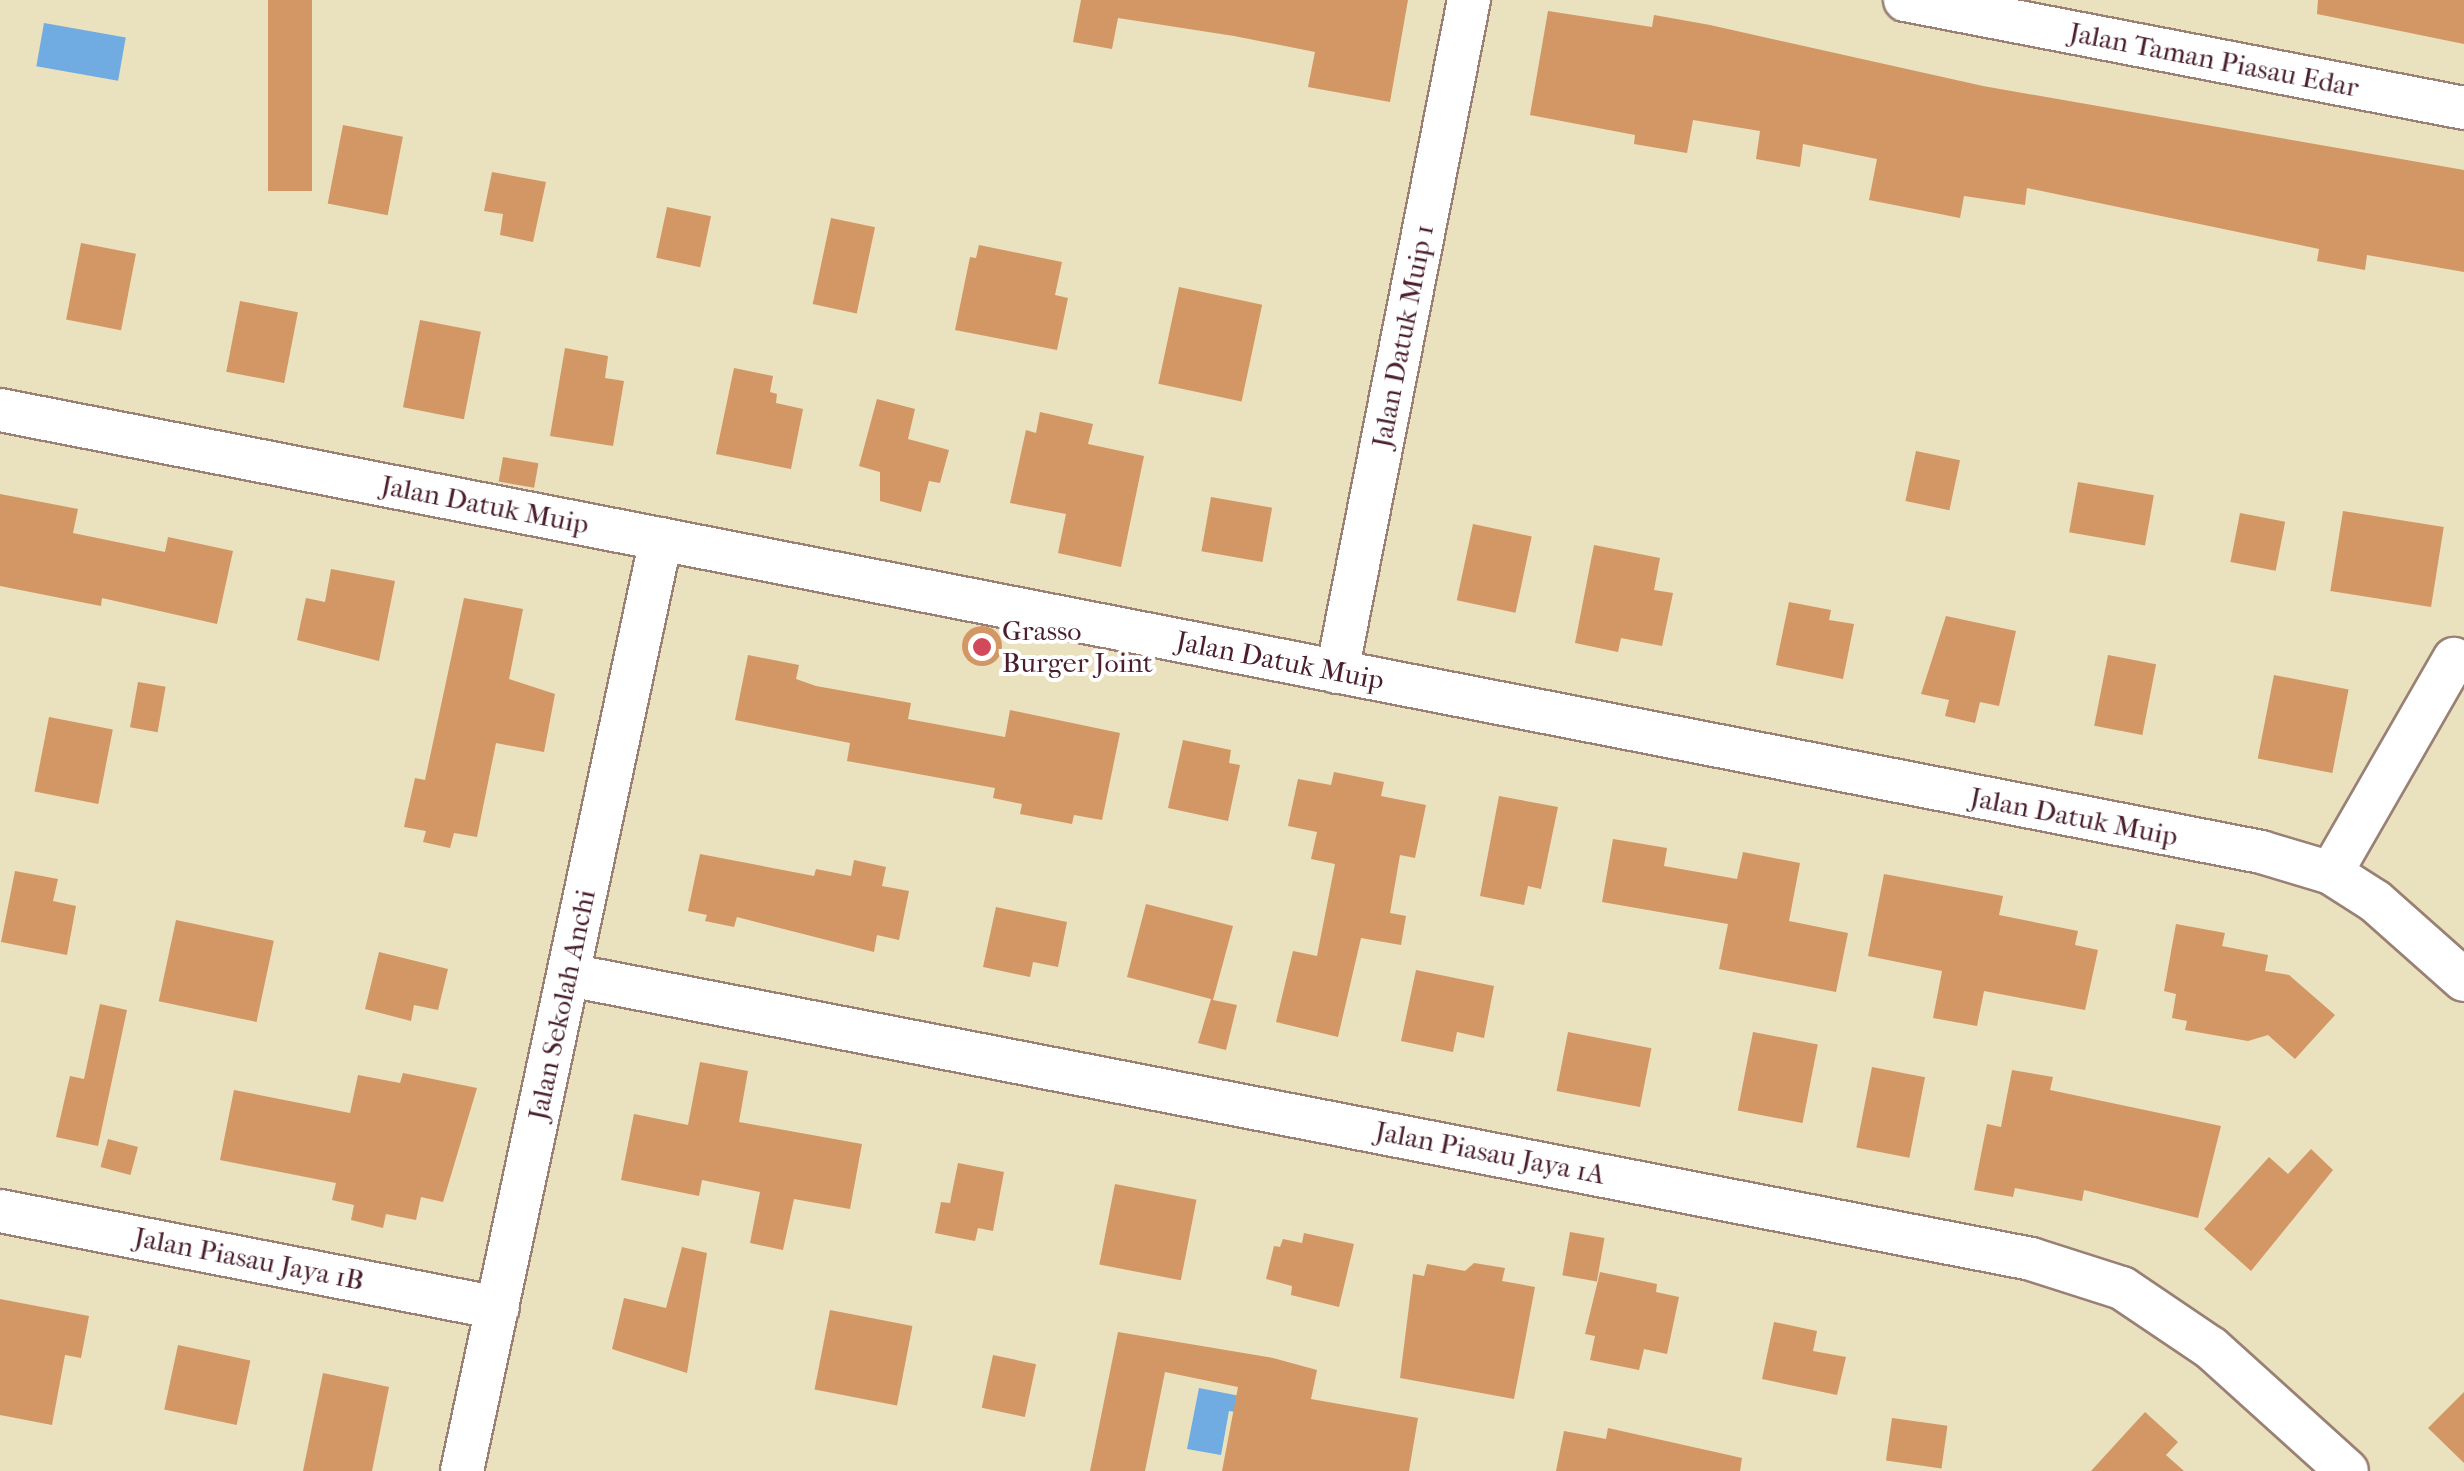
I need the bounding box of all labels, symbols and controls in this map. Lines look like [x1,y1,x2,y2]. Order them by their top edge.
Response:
street label: Jalan Taman Piasau Edar [2066,15,2362,105]
street label: Jalan Datuk Muip 1 [1365,221,1441,451]
street label: Jalan Datuk Muip [378,468,592,542]
place label: Grasso Burger Joint [1002,614,1153,680]
street label: Jalan Datuk Muip [1173,624,1387,698]
marker: Grasso Burger Joint [971,636,993,658]
street label: Jalan Datuk Muip [1967,780,2181,854]
street label: Jalan Sekolah Anchi [521,887,603,1123]
street label: Jalan Piasau Jaya 1A [1372,1114,1608,1192]
street label: Jalan Piasau Jaya 1B [131,1220,367,1298]

